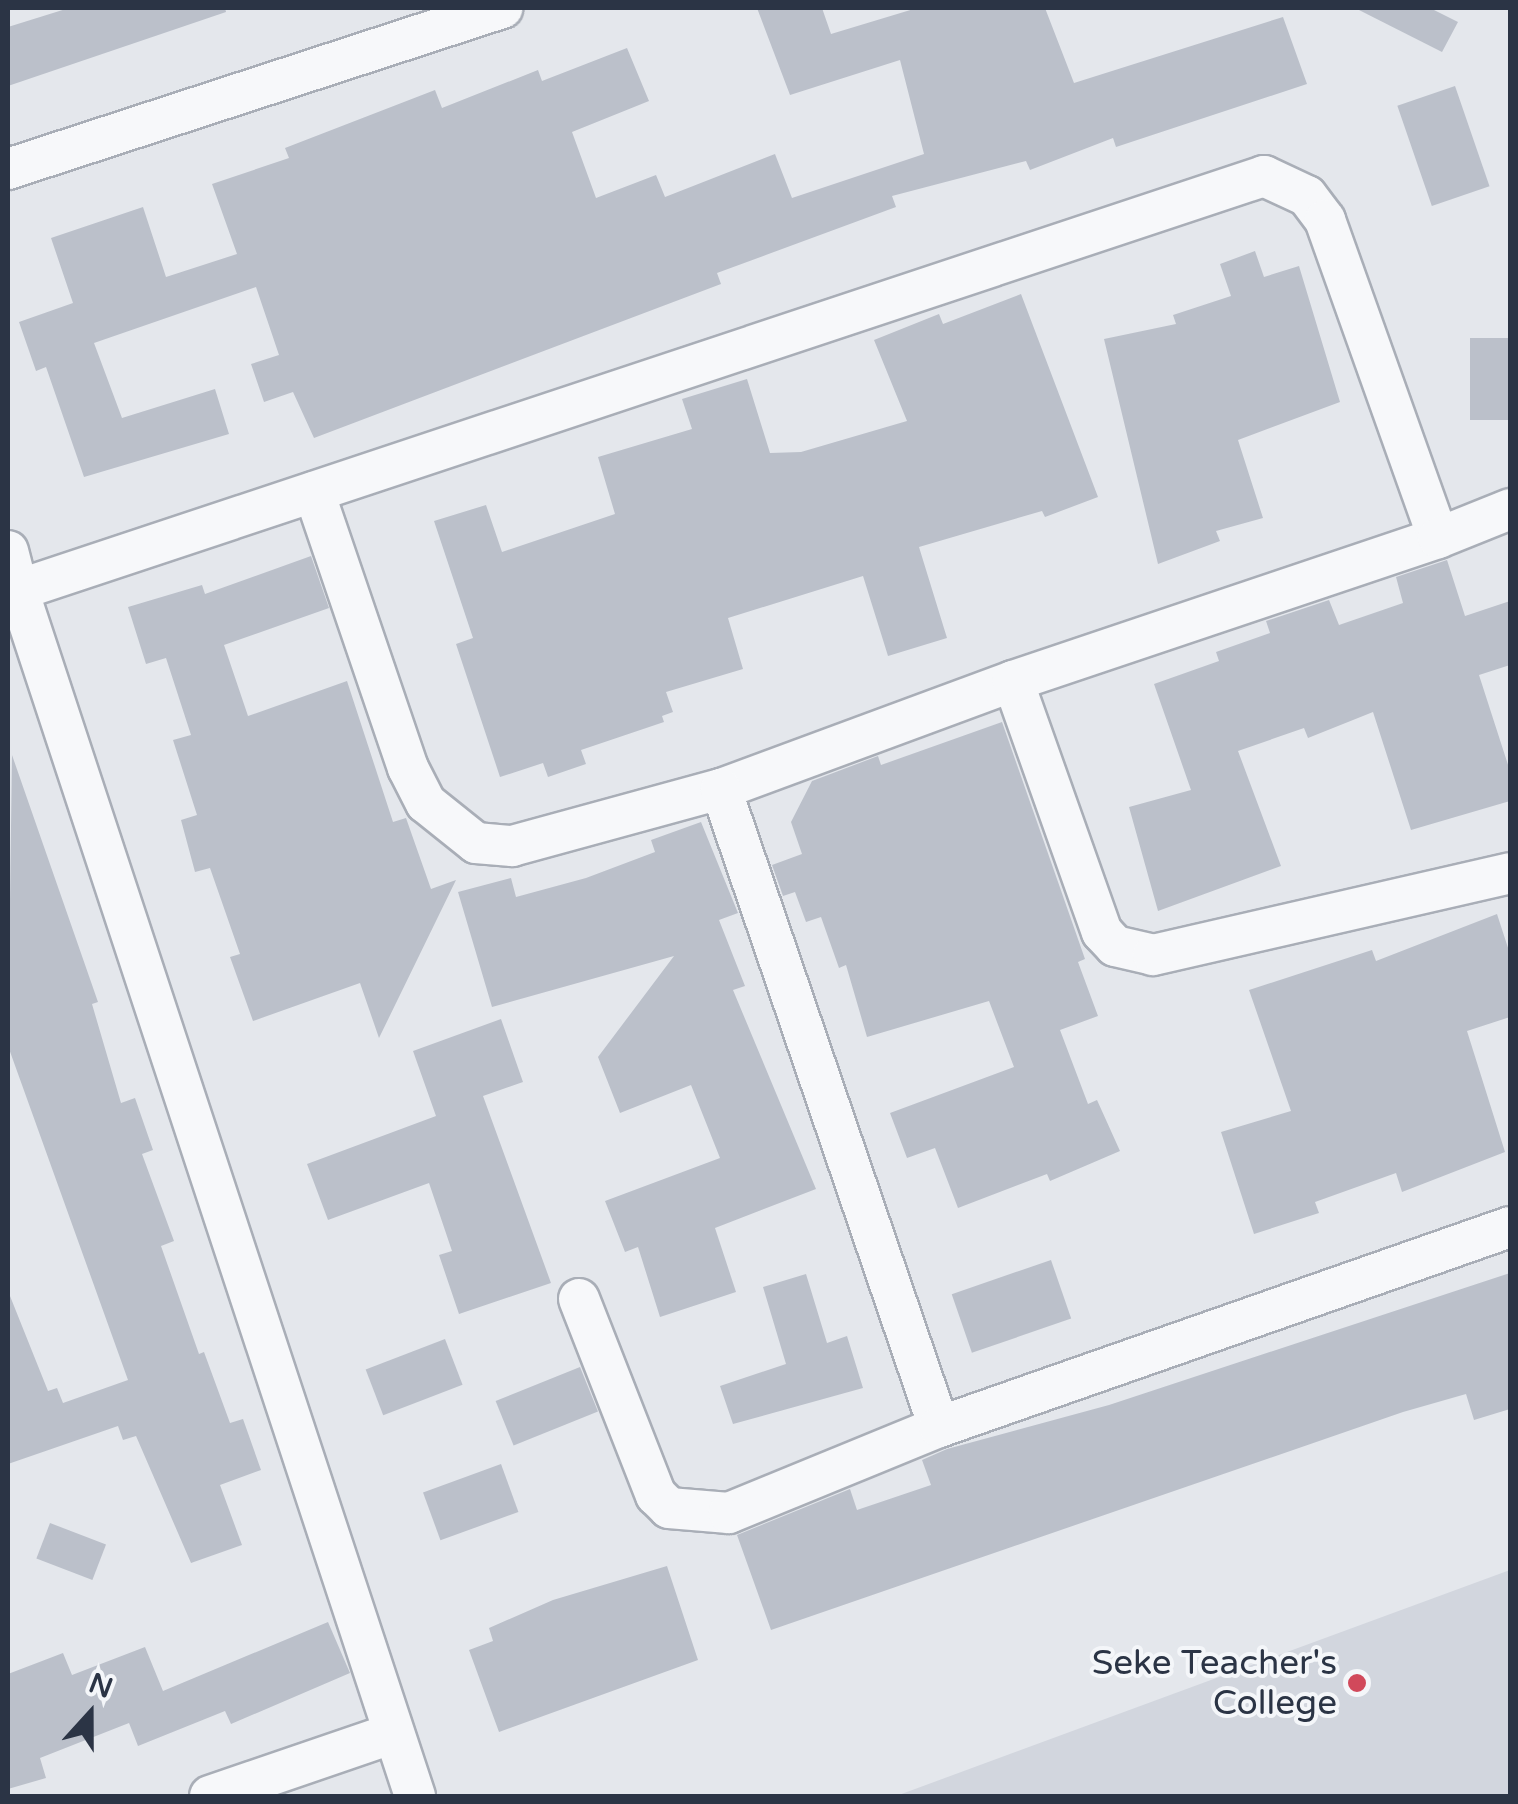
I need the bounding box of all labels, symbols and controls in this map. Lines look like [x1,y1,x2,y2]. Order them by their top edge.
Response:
place label: Seke Teacher's College [1092,1642,1337,1724]
north arrow [40,1664,140,1764]
text: N [84,1666,117,1706]
marker: Seke Teacher's College [1346,1672,1368,1694]

